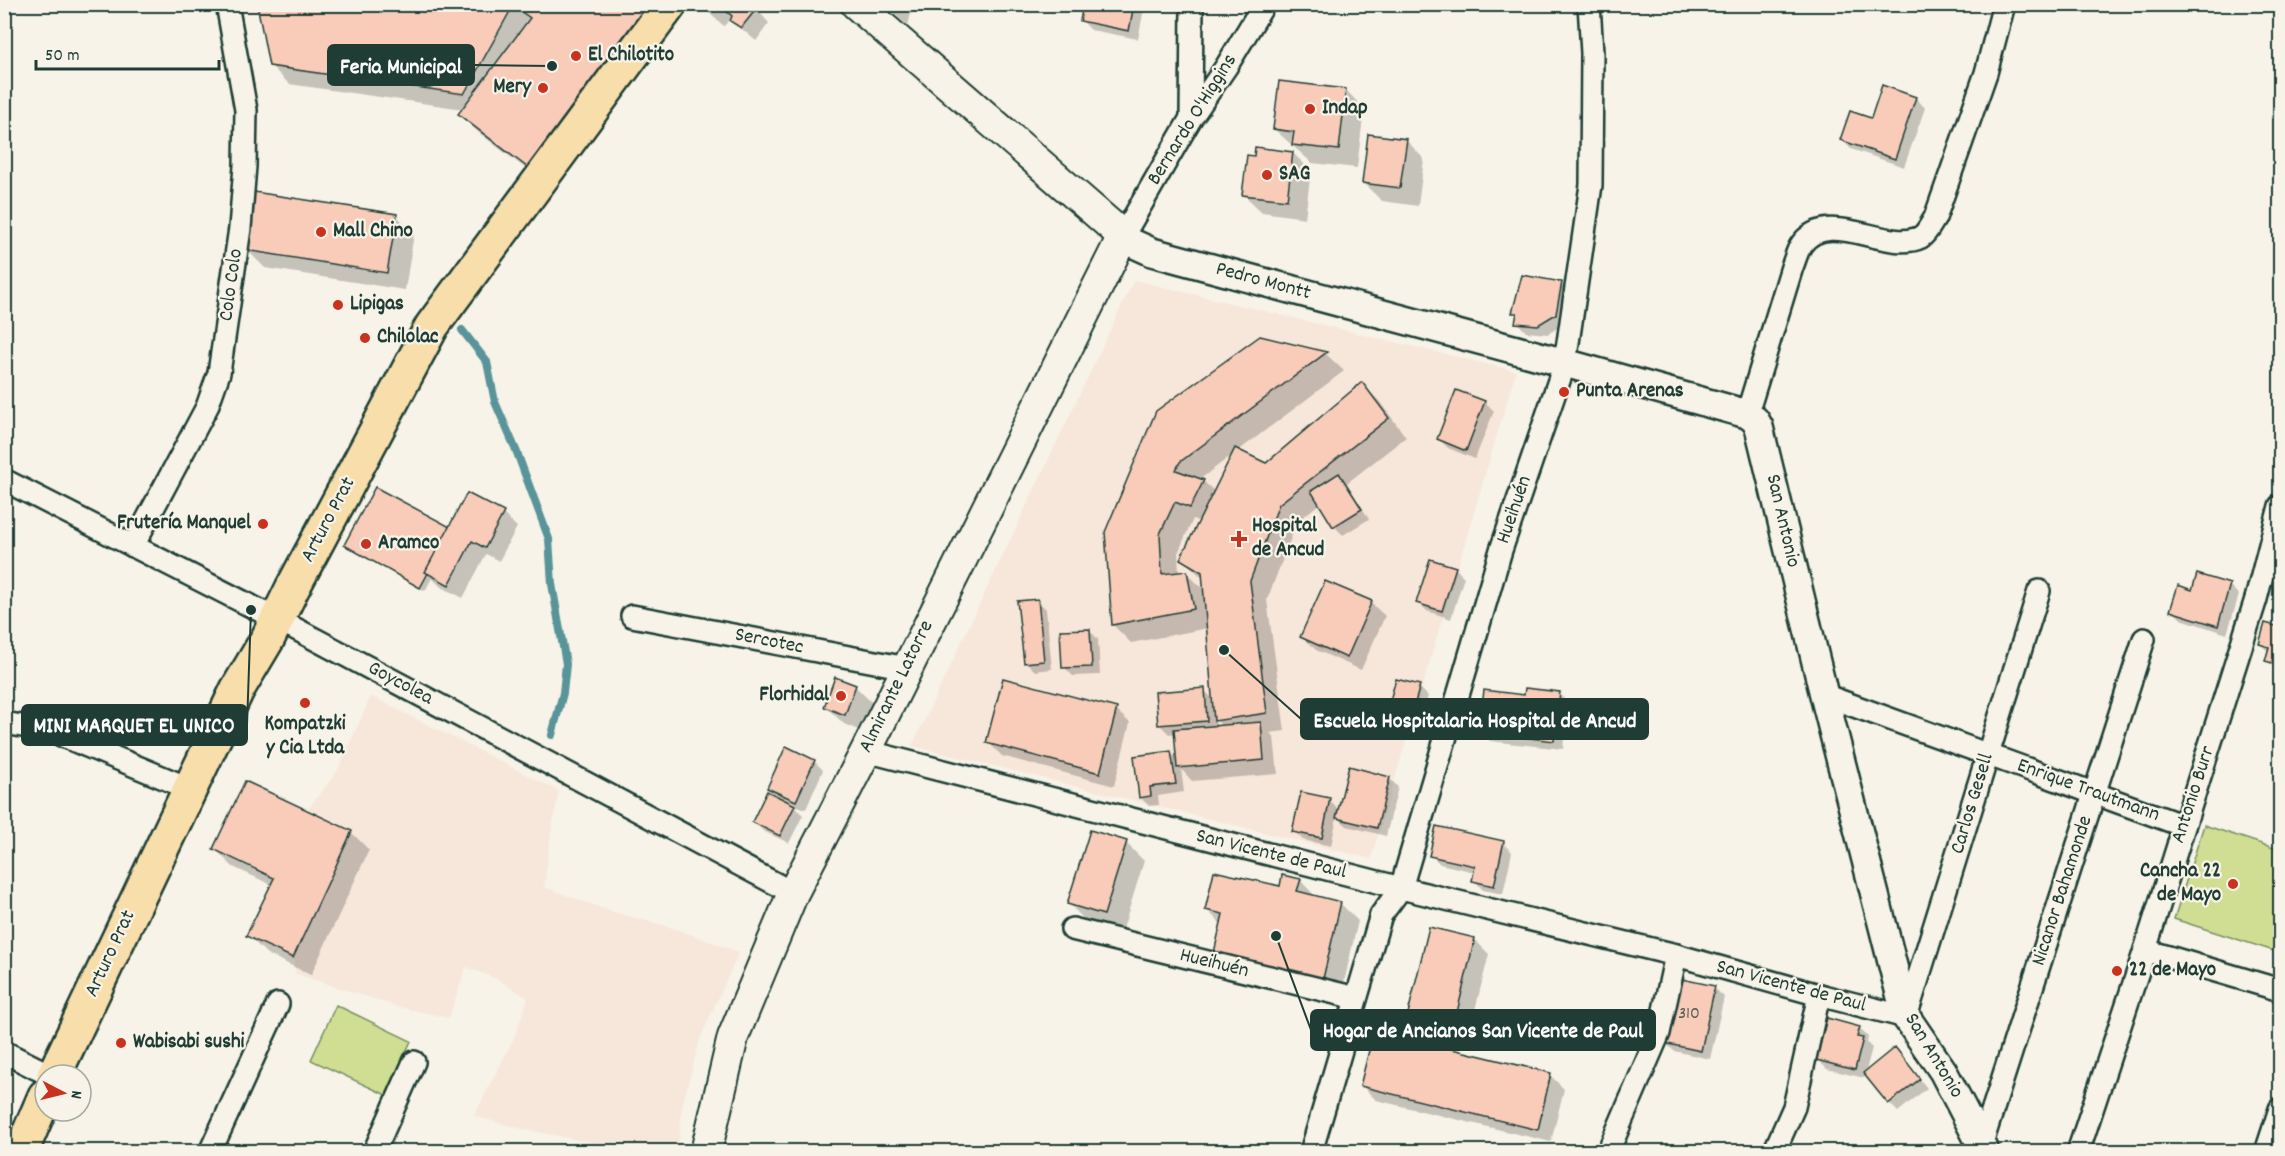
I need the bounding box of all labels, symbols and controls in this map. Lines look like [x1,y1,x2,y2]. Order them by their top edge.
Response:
scale bar [36,33,219,71]
place label: El Chilotito [588,41,674,71]
text: 50 m [45,44,80,69]
callout: Feria Municipal [328,45,474,85]
street label: Bernardo O'Higgins [1141,48,1245,192]
marker: El Chilotito [569,49,583,63]
text: Feria Municipal [340,53,463,84]
place label: Mery [493,73,532,103]
marker: Mery [536,81,550,95]
place label: Indap [1322,94,1368,124]
marker: Indap [1303,102,1317,116]
place label: SAG [1279,160,1311,190]
marker: SAG [1260,168,1274,182]
place label: Mall Chino [333,217,413,247]
marker: Mall Chino [314,225,328,239]
street label: Colo Colo [212,247,252,323]
street label: Pedro Montt [1212,255,1314,309]
place label: Lipigas [350,290,404,320]
marker: Lipigas [331,298,345,312]
place label: Chilolac [377,323,439,353]
marker: Chilolac [358,331,372,345]
place label: Punta Arenas [1576,377,1684,407]
marker: Punta Arenas [1557,385,1571,399]
street label: San Antonio [1757,471,1807,571]
street label: Arturo Prat [294,472,364,568]
street label: Hueihuén [1489,472,1541,548]
place label: Frutería Manquel [117,509,252,539]
place label: Hospital de Ancud [1252,512,1325,566]
marker: Frutería Manquel [256,517,270,531]
place label: Aramco [378,529,439,559]
marker: Hospital de Ancud [1230,530,1248,548]
marker: Aramco [359,537,373,551]
street label: Almirante Latorre [852,616,942,758]
street label: Sercotec [732,621,806,663]
street label: Goycolea [362,654,439,714]
place label: Florhidal [759,681,830,711]
marker: Florhidal [834,689,848,703]
marker: Kompatzki y Cia Ltda [298,696,312,710]
callout: Escuela Hospitalaria Hospital de Ancud [1301,699,1648,739]
callout: MINI MARQUET EL UNICO [22,705,247,745]
text: Escuela Hospitalaria Hospital de Ancud [1314,707,1636,738]
place label: Kompatzki y Cia Ltda [264,710,346,764]
text: MINI MARQUET EL UNICO [33,712,235,743]
street label: Antonio Burr [2164,742,2224,847]
street label: Carlos Gesell [1943,750,2003,858]
street label: Enrique Trautmann [2012,751,2164,831]
street label: Nicanor Bahamonde [2025,812,2101,970]
street label: San Vicente de Paul [1193,822,1349,888]
place label: Cancha 22 de Mayo [2140,857,2221,911]
marker: Cancha 22 de Mayo [2226,877,2240,891]
street label: Arturo Prat [78,905,144,1002]
street label: Hueihuén [1176,941,1252,987]
street label: San Vicente de Paul [1713,953,1869,1021]
place label: 22 de Mayo [2129,956,2216,986]
marker: 22 de Mayo [2110,964,2124,978]
house number: 310 [1678,1002,1700,1027]
street label: San Antonio [1896,1008,1970,1104]
callout: Hogar de Ancianos San Vicente de Paul [1311,1010,1655,1050]
text: Hogar de Ancianos San Vicente de Paul [1323,1017,1644,1048]
place label: Wabisabi sushi [133,1028,245,1058]
marker: Wabisabi sushi [114,1036,128,1050]
north arrow [33,1063,93,1123]
text: N [63,1089,87,1100]

